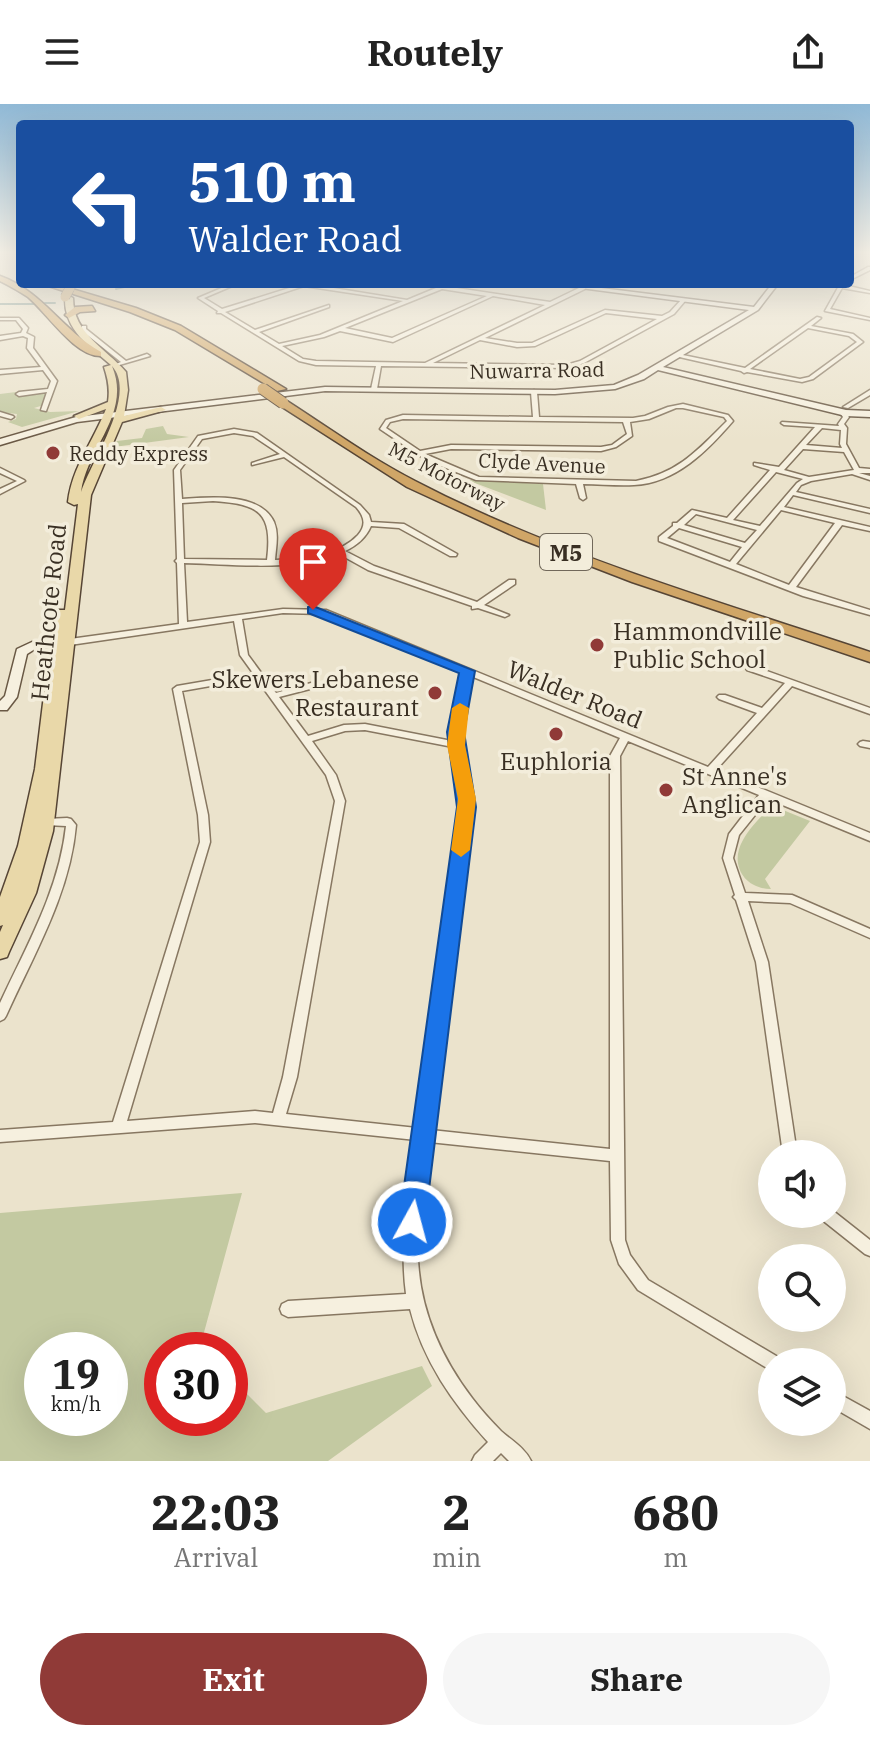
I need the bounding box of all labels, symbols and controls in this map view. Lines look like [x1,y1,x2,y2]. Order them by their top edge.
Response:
text: Routely [367,29,503,76]
icon: menu [40,30,84,74]
icon: share [786,30,830,74]
text: 510 m [188,145,356,217]
icon: left [56,152,160,256]
text: Walder Road [188,215,403,262]
street label: Nuwarra Road [469,355,605,385]
street label: M5 Motorway [384,435,510,517]
place label: Reddy Express [69,440,208,467]
marker: Reddy Express [44,444,62,462]
street label: Clyde Avenue [478,446,606,480]
street label: Heathcote Road [23,522,73,702]
pin [279,528,347,610]
road number: M5 [540,534,592,570]
icon: arrive [291,540,335,584]
place label: Hammondville Public School [613,615,782,675]
marker: Hammondville Public School [588,636,606,654]
street label: Walder Road [503,652,647,736]
place label: Skewers Lebanese Restaurant [212,663,419,723]
marker: Skewers Lebanese Restaurant [426,684,444,702]
marker: Euphloria [547,725,565,743]
place label: Euphloria [500,745,612,777]
place label: St Anne's Anglican [682,760,787,820]
marker: St Anne's Anglican [657,781,675,799]
map controls [758,1140,846,1436]
button: sound [758,1140,846,1228]
position arrow [370,1180,454,1264]
button: search [758,1244,846,1332]
speed limit sign: 30 [144,1332,248,1436]
text: 19 [52,1348,100,1400]
button: layers [758,1348,846,1436]
text: km/h [51,1390,101,1417]
text: 22:03 [151,1481,281,1543]
text: 2 [442,1481,471,1543]
text: 680 [633,1481,719,1543]
text: Arrival [174,1540,258,1574]
text: min [432,1540,481,1574]
text: m [663,1540,688,1574]
button: Exit [40,1633,427,1725]
button: Share [443,1633,830,1725]

